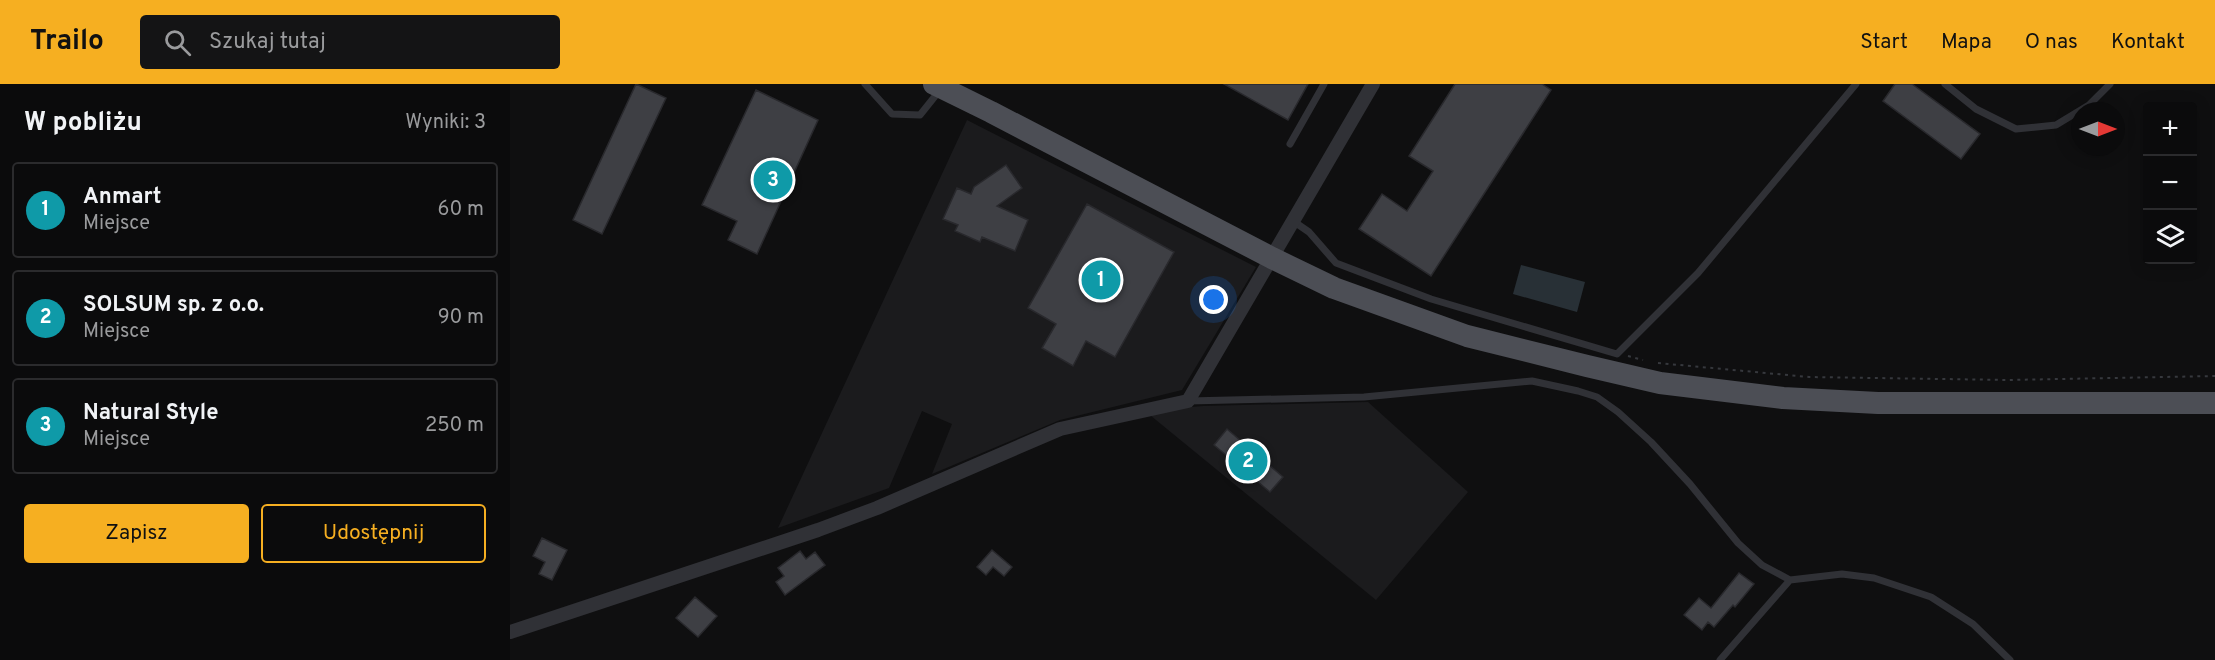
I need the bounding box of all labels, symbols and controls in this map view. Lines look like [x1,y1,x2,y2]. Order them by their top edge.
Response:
search box [140,15,560,69]
text: Trailo [30,24,104,60]
icon: search [161,26,194,59]
text: Szukaj tutaj [209,29,326,56]
text: Start [1860,29,1908,56]
text: Mapa [1941,29,1992,56]
text: O nas [2025,29,2078,56]
text: Kontakt [2111,29,2185,56]
north arrow [2071,102,2125,156]
map controls [2143,102,2197,264]
button: + [2143,102,2197,156]
text: W pobliżu [24,107,142,140]
text: Wyniki: 3 [405,110,486,136]
button: − [2143,156,2197,210]
pin: 3 [754,158,792,202]
text: Anmart [83,184,162,211]
text: 1 [42,197,50,223]
text: 60 m [438,197,484,223]
button: layers [2143,210,2197,264]
text: Miejsce [83,211,150,237]
pin: 1 [1082,258,1120,302]
your location [1199,285,1228,314]
text: SOLSUM sp. z o.o. [83,292,264,319]
text: 2 [39,305,52,331]
text: 90 m [438,305,484,331]
text: Miejsce [83,319,150,345]
text: Natural Style [83,400,218,427]
text: 3 [40,413,52,439]
text: 250 m [425,413,484,439]
text: Miejsce [83,427,150,453]
pin: 2 [1228,438,1268,484]
button: Zapisz [24,504,249,563]
button: Udostępnij [261,504,486,563]

